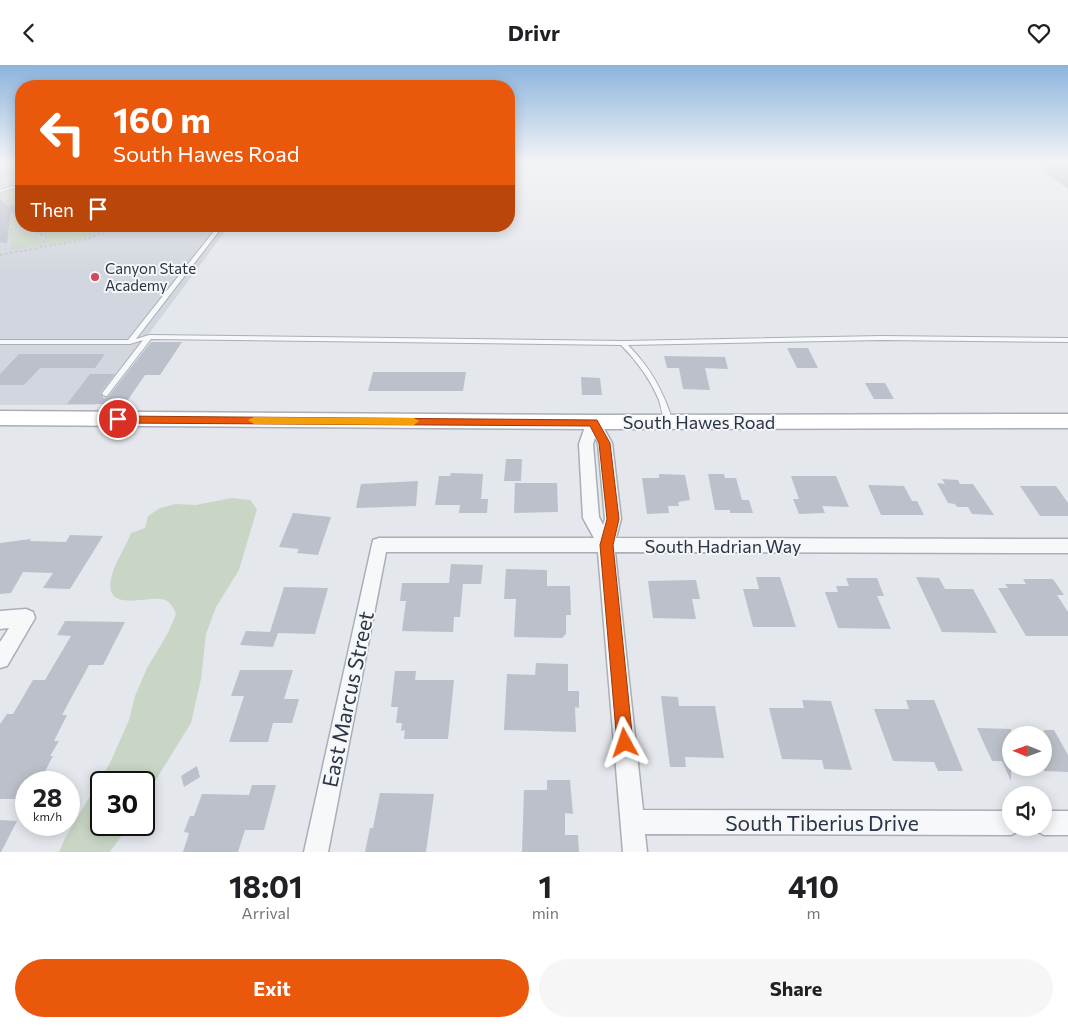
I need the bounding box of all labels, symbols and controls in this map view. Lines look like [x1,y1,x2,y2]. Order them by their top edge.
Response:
icon: back [15,19,43,47]
text: Drivr [508,19,560,46]
icon: heart [1025,19,1053,47]
text: 160 m [113,97,211,140]
icon: left [30,100,95,165]
text: South Hawes Road [113,140,299,167]
icon: arrive [84,195,112,223]
text: Then [30,198,74,221]
place label: Canyon State Academy [105,259,196,294]
marker: Canyon State Academy [89,271,101,283]
pin [97,398,139,440]
icon: arrive [104,405,132,433]
street label: South Hawes Road [623,411,775,433]
street label: South Hadrian Way [645,535,801,557]
street label: East Marcus Street [316,609,378,789]
position arrow [598,716,650,768]
north arrow [1002,726,1052,776]
map controls [1002,726,1052,836]
speed limit sign: 30 [90,771,155,836]
text: 28 [33,782,62,812]
button: sound [1002,786,1052,836]
text: km/h [33,809,62,823]
street label: South Tiberius Drive [725,810,919,835]
text: 18:01 [229,867,303,904]
text: 1 [538,867,552,904]
text: 410 [788,867,839,904]
text: Arrival [242,903,290,922]
text: min [532,903,559,922]
text: m [806,903,820,922]
button: Exit [15,959,529,1017]
button: Share [539,959,1053,1017]

